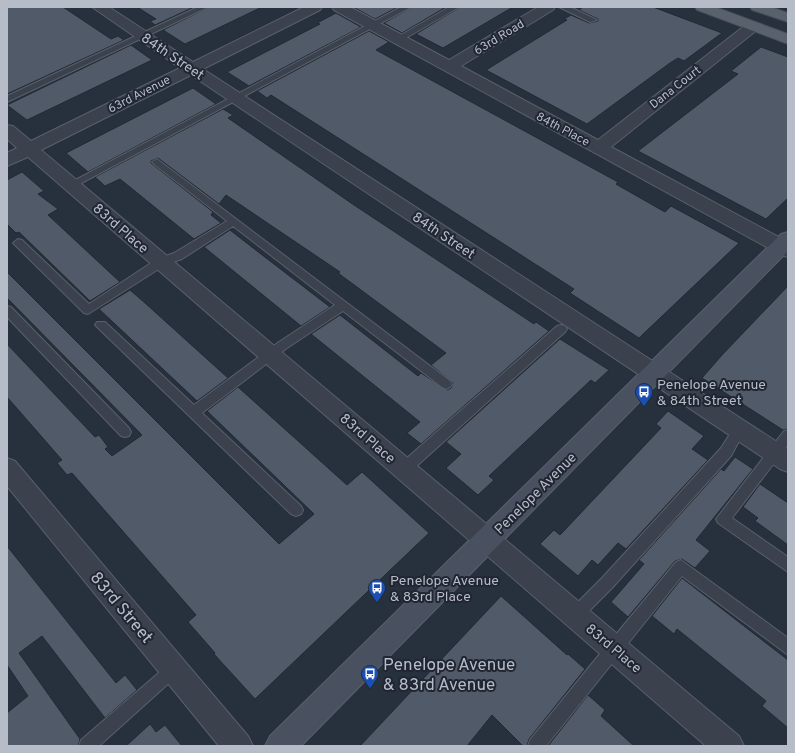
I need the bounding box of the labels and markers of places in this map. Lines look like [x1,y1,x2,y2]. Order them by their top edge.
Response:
place label: Penelope Avenue & 84th Street [657,377,766,410]
bus stop icon: Penelope Avenue & 84th Street [634,382,654,407]
place label: Penelope Avenue & 83rd Place [390,573,499,606]
bus stop icon: Penelope Avenue & 83rd Place [367,578,387,603]
place label: Penelope Avenue & 83rd Avenue [383,655,515,697]
bus stop icon: Penelope Avenue & 83rd Avenue [360,664,380,689]

